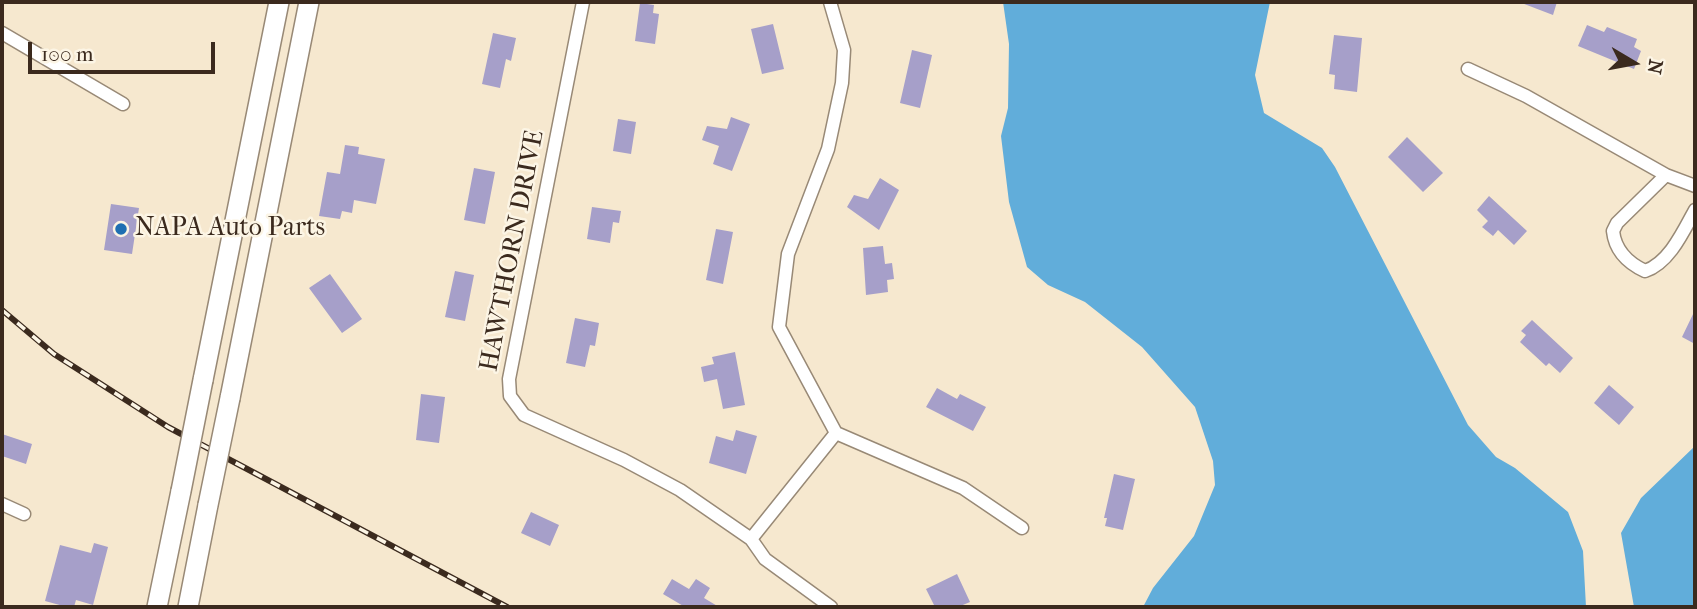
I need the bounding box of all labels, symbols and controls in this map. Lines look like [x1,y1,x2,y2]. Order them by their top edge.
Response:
scale bar [32,28,219,72]
north arrow [1599,28,1669,98]
text: 100 m [41,42,94,66]
text: N [1643,58,1667,76]
street label: HAWTHORN DRIVE [474,128,552,374]
place label: NAPA Auto Parts [135,213,325,245]
marker: NAPA Auto Parts [113,221,129,237]

